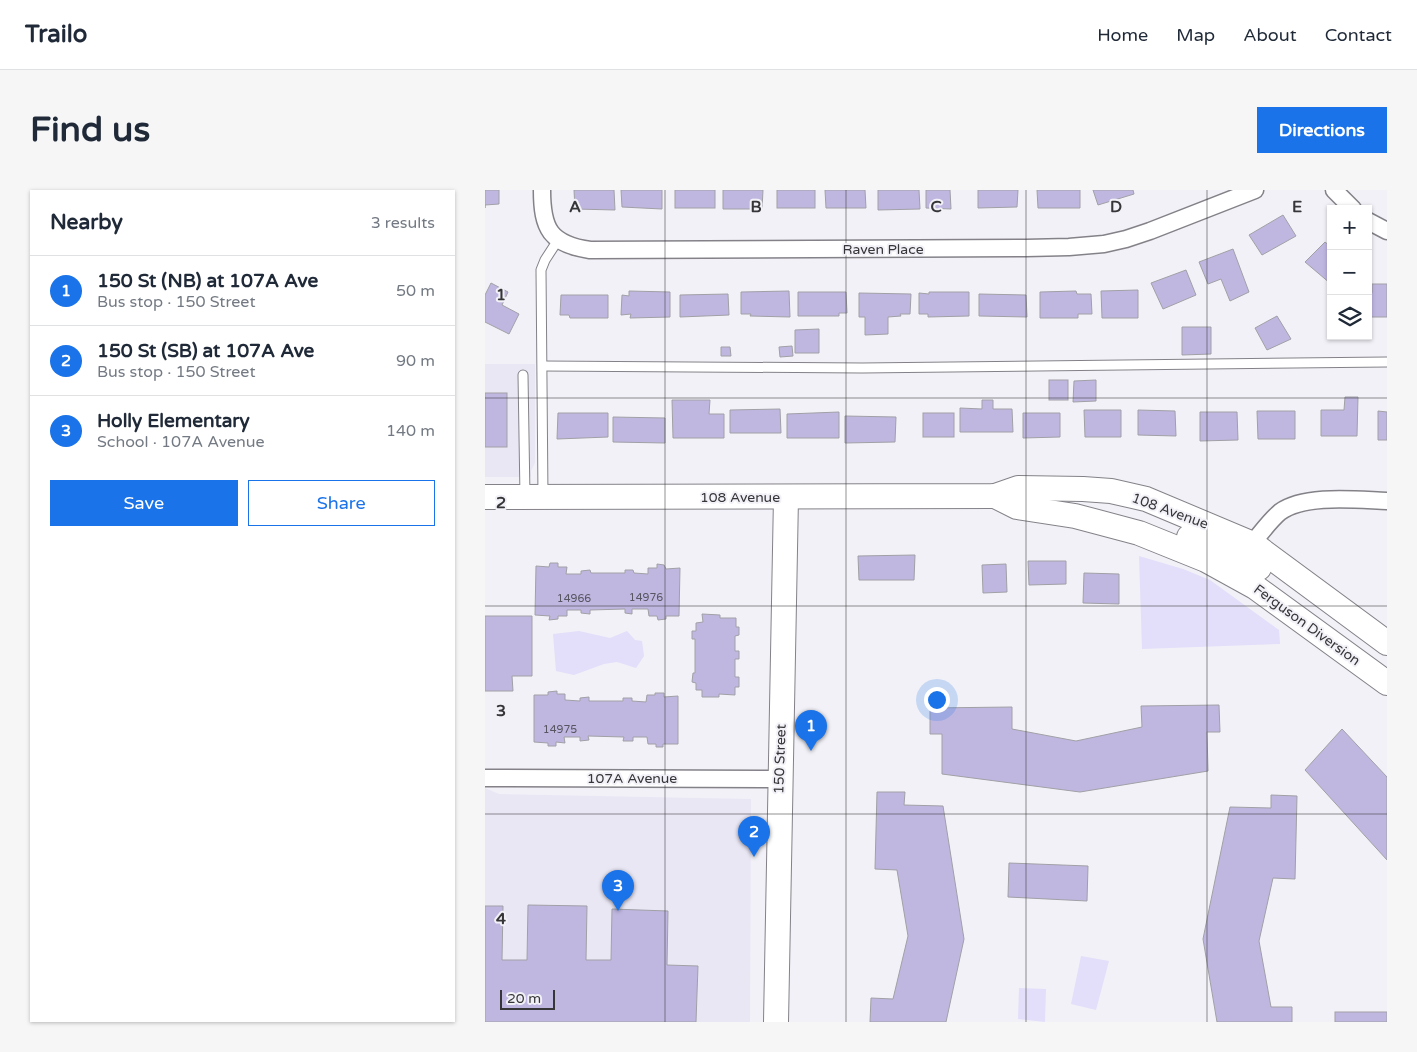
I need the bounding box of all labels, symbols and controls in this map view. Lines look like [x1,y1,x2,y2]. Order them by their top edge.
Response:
text: Trailo [25,20,87,49]
text: Home [1097,24,1148,46]
text: Map [1176,24,1215,46]
text: About [1243,24,1297,46]
text: Contact [1325,24,1392,46]
button: Directions [1257,107,1387,153]
text: Find us [30,109,150,151]
text: A [569,197,581,217]
text: B [750,197,762,217]
text: C [930,197,942,217]
text: D [1110,197,1122,217]
text: E [1292,197,1302,217]
map controls [1327,205,1372,340]
button: + [1327,205,1372,250]
text: Nearby [50,210,123,235]
text: 3 results [371,213,435,233]
street label: Raven Place [842,241,924,258]
button: − [1327,250,1372,295]
text: 150 St (NB) at 107A Ave [97,270,318,292]
text: 1 [61,281,71,301]
text: 50 m [396,281,435,301]
text: 1 [496,285,506,305]
text: Bus stop · 150 Street [97,292,256,312]
button: layers [1327,295,1372,340]
text: 150 St (SB) at 107A Ave [97,340,314,362]
text: 2 [61,351,71,371]
text: 90 m [396,351,435,371]
text: Bus stop · 150 Street [97,362,256,382]
text: Holly Elementary [97,410,250,432]
text: 3 [61,421,71,441]
text: 140 m [386,421,435,441]
text: School · 107A Avenue [97,432,265,452]
button: Save [50,480,238,526]
button: Share [248,480,435,526]
street label: 108 Avenue [700,489,780,506]
street label: 108 Avenue [1129,489,1211,533]
text: 2 [496,493,506,513]
street label: Ferguson Diversion [1250,581,1364,669]
house number: 14976 [629,591,663,604]
house number: 14966 [557,592,591,605]
your location [924,687,950,713]
text: 3 [496,701,506,721]
pin: 1 [795,710,827,751]
house number: 14975 [543,723,577,736]
street label: 150 Street [770,723,790,794]
street label: 107A Avenue [587,770,677,787]
pin: 2 [738,816,770,857]
pin: 3 [602,870,634,911]
text: 4 [496,909,506,929]
scale bar [500,987,555,1010]
text: 20 m [507,990,541,1007]

